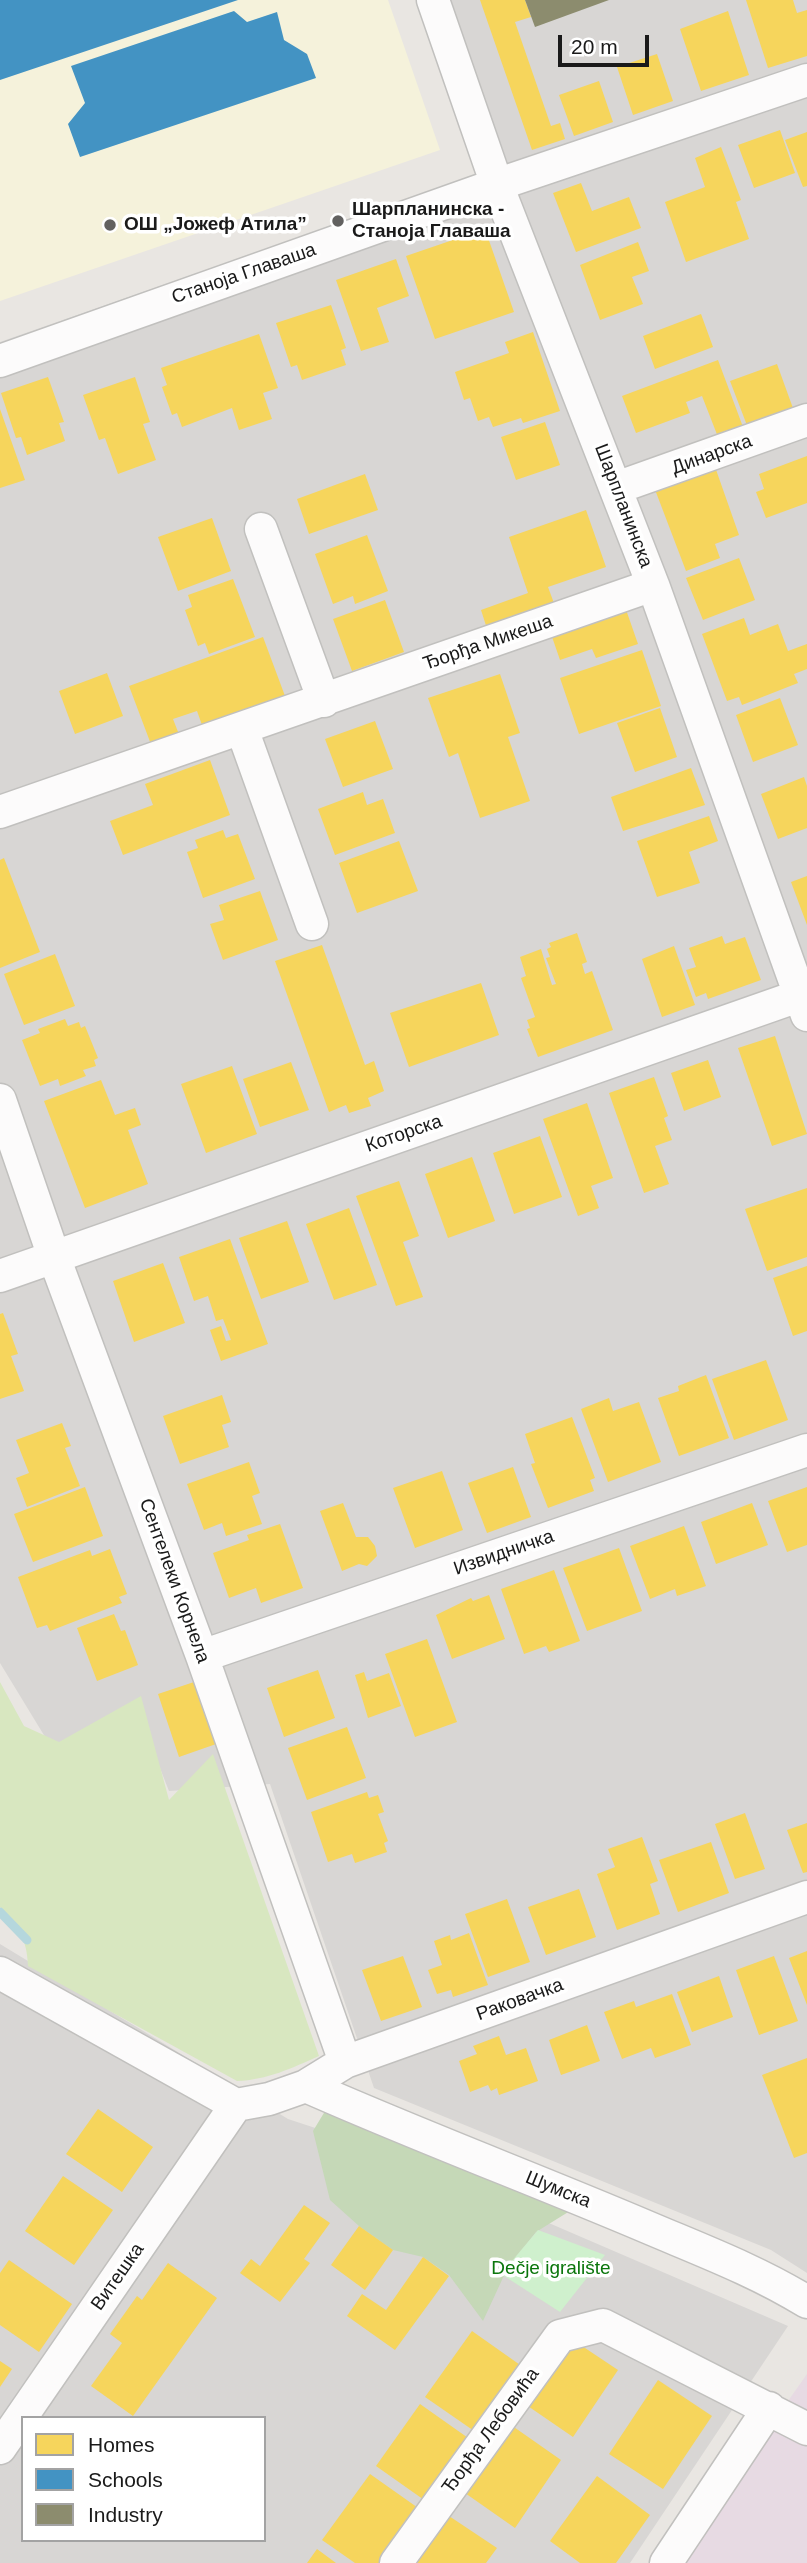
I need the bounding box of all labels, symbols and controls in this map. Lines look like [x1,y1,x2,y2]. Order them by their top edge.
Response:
scale bar [562,21,653,65]
text: 20 m [571,35,618,58]
place label: Шарпланинска - Станоја Главаша [352,199,511,243]
marker: Шарпланинска - Станоја Главаша [330,213,346,229]
place label: ОШ „Јожеф Атила” [124,214,307,236]
marker: ОШ „Јожеф Атила” [102,217,118,233]
street label: Станоја Главаша [169,239,319,309]
street label: Динарска [669,430,755,480]
street label: Шарпланинска [589,441,657,571]
street label: Ђорђа Микеша [420,610,556,676]
street label: Которска [363,1110,445,1158]
street label: Сентелеки Корнела [134,1496,214,1666]
street label: Извидничка [451,1525,557,1581]
street label: Раковачка [473,1974,567,2026]
street label: Шумска [522,2167,594,2213]
street label: Витешка [87,2239,149,2315]
park label: Dečje igralište [491,2258,611,2280]
street label: Ђорђа Лебовића [438,2364,544,2498]
legend [21,2416,266,2542]
text: Homes [88,2433,155,2456]
text: Schools [88,2468,163,2491]
text: Industry [88,2503,163,2526]

